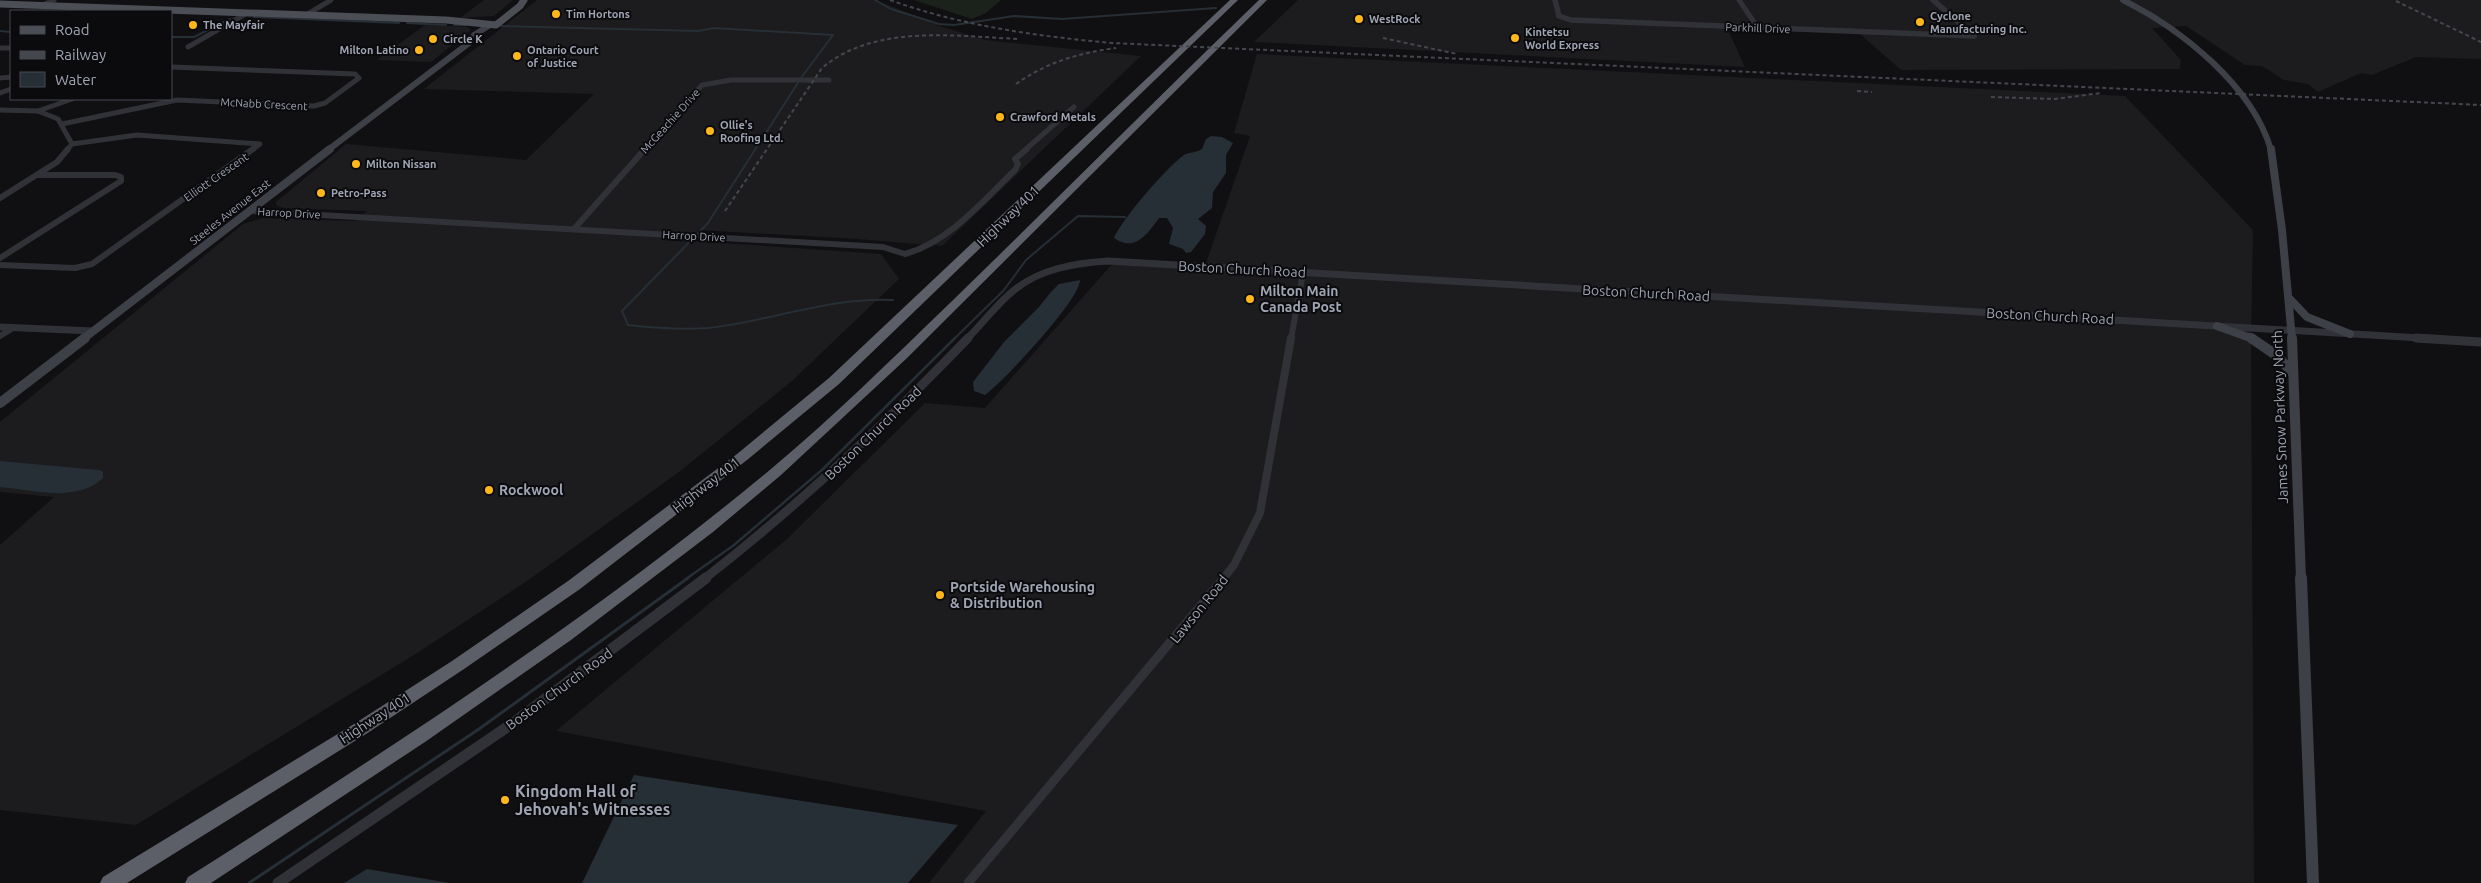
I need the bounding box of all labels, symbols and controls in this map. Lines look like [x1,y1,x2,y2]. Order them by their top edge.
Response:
marker: Tim Hortons [550,8,562,20]
place label: Tim Hortons [566,8,630,20]
legend [10,10,172,100]
place label: Cyclone Manufacturing Inc. [1930,10,2027,35]
marker: WestRock [1353,13,1365,25]
place label: WestRock [1369,13,1421,25]
marker: Cyclone Manufacturing Inc. [1914,16,1926,28]
marker: The Mayfair [187,19,199,31]
place label: The Mayfair [203,19,265,31]
text: Road [55,21,90,38]
street label: Parkhill Drive [1725,21,1791,35]
place label: Kintetsu World Express [1525,26,1599,51]
marker: Kintetsu World Express [1509,32,1521,44]
marker: Circle K [427,33,439,45]
place label: Circle K [443,33,483,45]
place label: Milton Latino [340,44,409,56]
marker: Milton Latino [413,44,425,56]
place label: Ontario Court of Justice [527,44,599,69]
text: Railway [55,46,106,63]
marker: Ontario Court of Justice [511,50,523,62]
text: Water [55,71,96,88]
street label: McGeachie Drive [638,86,702,156]
street label: McNabb Crescent [220,96,308,112]
marker: Crawford Metals [994,111,1006,123]
place label: Crawford Metals [1010,111,1096,123]
place label: Ollie's Roofing Ltd. [720,119,784,144]
marker: Ollie's Roofing Ltd. [704,125,716,137]
street label: Elliott Crescent [182,150,251,204]
marker: Milton Nissan [350,158,362,170]
place label: Milton Nissan [366,158,436,170]
street label: Steeles Avenue East [187,176,273,247]
street label: Highway 401 [973,182,1043,250]
marker: Petro-Pass [315,187,327,199]
place label: Petro-Pass [331,187,387,199]
street label: Harrop Drive [257,205,321,221]
street label: Harrop Drive [662,228,726,244]
street label: Boston Church Road [1178,258,1306,280]
street label: Boston Church Road [1582,282,1710,304]
place label: Milton Main Canada Post [1260,283,1342,315]
marker: Milton Main Canada Post [1244,293,1256,305]
street label: Boston Church Road [1986,305,2114,327]
street label: James Snow Parkway North [2269,330,2291,504]
street label: Boston Church Road [821,383,925,483]
street label: Highway 401 [669,454,743,516]
place label: Rockwool [499,482,563,498]
marker: Rockwool [483,484,495,496]
street label: Lawson Road [1167,572,1231,646]
place label: Portside Warehousing & Distribution [950,579,1095,611]
marker: Portside Warehousing & Distribution [934,589,946,601]
street label: Boston Church Road [503,645,615,733]
street label: Highway 401 [337,689,413,747]
place label: Kingdom Hall of Jehovah's Witnesses [515,782,670,818]
marker: Kingdom Hall of Jehovah's Witnesses [499,794,511,806]

